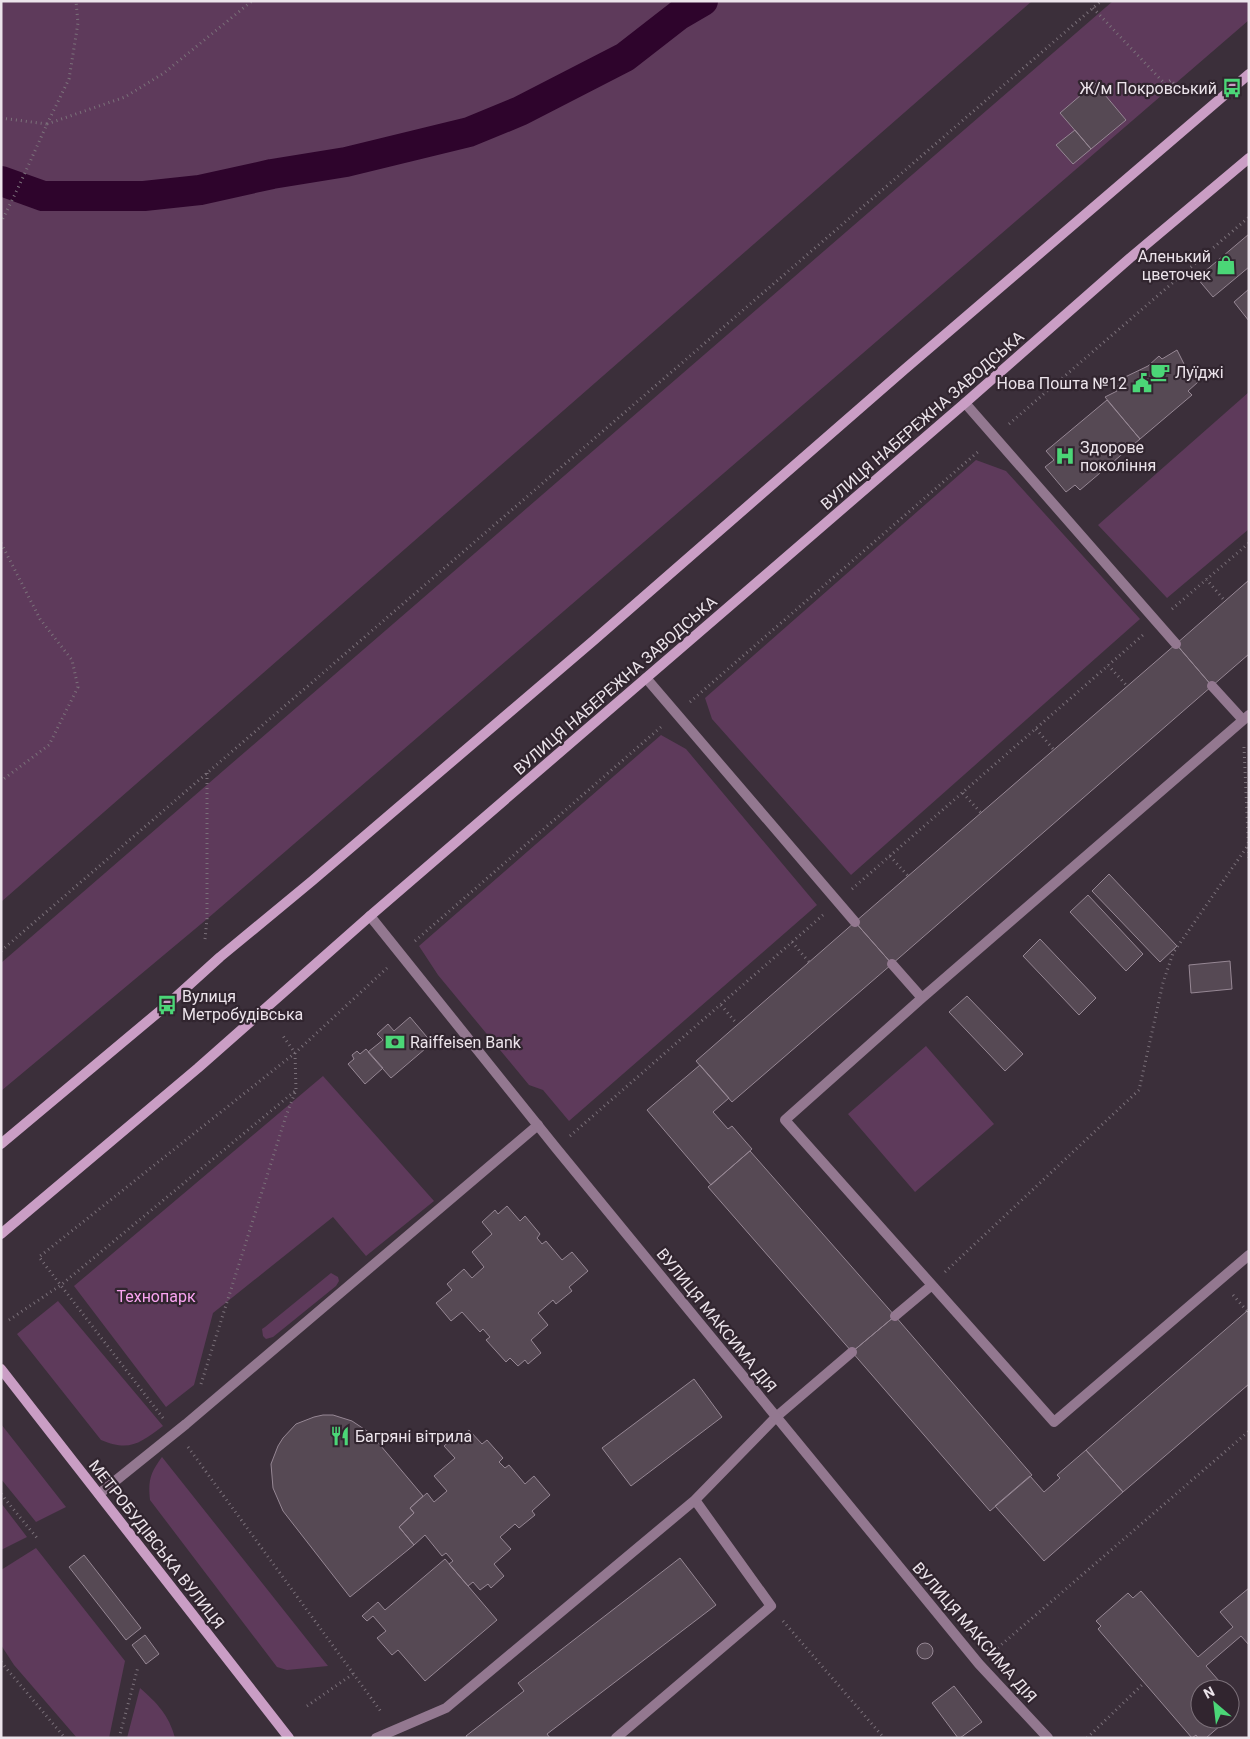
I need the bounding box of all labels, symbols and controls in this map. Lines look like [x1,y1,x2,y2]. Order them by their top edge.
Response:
bus stop icon: Ж/м Покровський [1221,77,1243,99]
place label: Ж/м Покровський [1079,79,1217,98]
place label: Аленький цветочек [1138,247,1211,284]
shop icon: Аленький цветочек [1215,254,1237,276]
street label: ВУЛИЦЯ НАБЕРЕЖНА ЗАВОДСЬКА [817,327,1028,514]
cafe icon: Луїджі [1149,361,1171,383]
place label: Луїджі [1175,363,1224,382]
public building icon: Нова Пошта №12 [1131,372,1153,394]
place label: Нова Пошта №12 [996,374,1127,393]
place label: Здорове покоління [1080,438,1156,475]
hospital icon: Здорове покоління [1054,445,1076,467]
street label: ВУЛИЦЯ НАБЕРЕЖНА ЗАВОДСЬКА [510,592,721,779]
place label: Вулиця Метробудівська [182,987,303,1024]
bus stop icon: Вулиця Метробудівська [156,994,178,1016]
bank icon: Raiffeisen Bank [384,1031,406,1053]
place label: Raiffeisen Bank [410,1033,522,1052]
street label: ВУЛИЦЯ МАКСИМА ДІЯ [653,1245,781,1396]
park label: Технопарк [116,1287,196,1306]
restaurant icon: Багряні вітрила [329,1425,351,1447]
place label: Багряні вітрила [355,1427,472,1446]
street label: МЕТРОБУДІВСЬКА ВУЛИЦЯ [85,1456,228,1632]
street label: ВУЛИЦЯ МАКСИМА ДІЯ [909,1558,1041,1706]
north arrow [1190,1679,1240,1729]
text: N [1201,1683,1217,1702]

